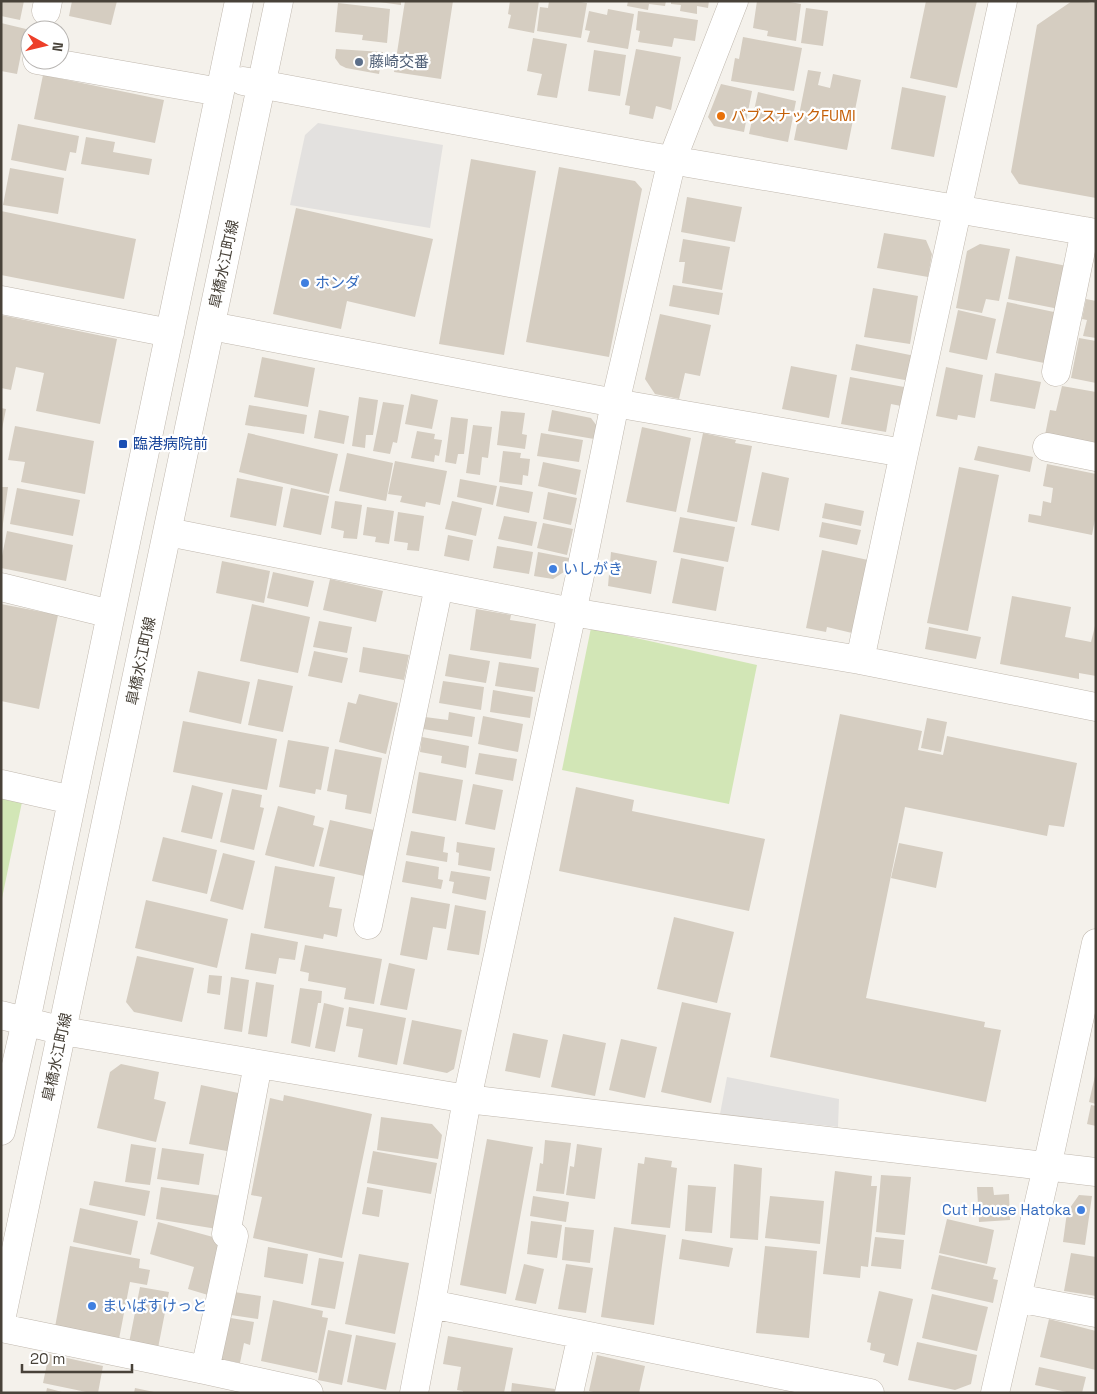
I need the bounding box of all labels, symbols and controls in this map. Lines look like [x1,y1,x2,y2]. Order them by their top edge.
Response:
north arrow [20,20,70,70]
text: N [48,41,67,53]
place label: 藤崎交番 [369,52,429,71]
marker: 藤崎交番 [353,56,365,68]
place label: バブスナックFUMI [731,106,856,125]
marker: バブスナックFUMI [715,110,727,122]
street label: 皐橋水江町線 [205,218,242,310]
place label: ホンダ [315,273,360,292]
marker: ホンダ [299,277,311,289]
place label: 臨港病院前 [133,434,208,453]
marker: 臨港病院前 [117,438,129,450]
place label: いしがき [563,559,623,578]
marker: いしがき [547,563,559,575]
street label: 皐橋水江町線 [122,615,159,707]
street label: 皐橋水江町線 [38,1011,75,1103]
place label: Cut House Hatoka [942,1200,1071,1219]
marker: Cut House Hatoka [1075,1204,1087,1216]
place label: まいばすけっと [102,1296,207,1315]
marker: まいばすけっと [86,1300,98,1312]
scale bar [22,1342,132,1374]
text: 20 m [30,1349,65,1368]

